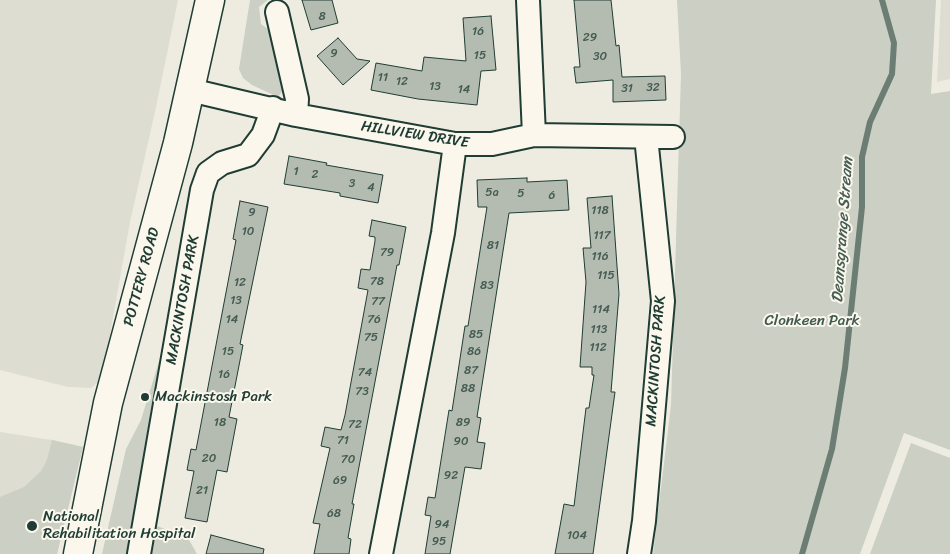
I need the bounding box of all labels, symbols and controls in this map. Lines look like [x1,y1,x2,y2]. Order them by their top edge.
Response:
house number: 8 [318,10,326,24]
house number: 16 [472,25,484,39]
house number: 29 [583,31,597,45]
house number: 9 [330,47,338,61]
house number: 15 [474,49,486,63]
house number: 30 [593,50,607,64]
house number: 11 [378,71,388,85]
house number: 12 [396,75,408,89]
house number: 13 [429,80,441,94]
house number: 32 [646,81,660,95]
house number: 31 [621,82,633,96]
house number: 14 [458,83,470,97]
street label: HILLVIEW DRIVE [360,118,470,152]
water label: Deansgrange Stream [828,157,858,303]
house number: 1 [293,165,299,179]
house number: 2 [312,168,318,182]
house number: 3 [349,177,355,191]
house number: 4 [367,181,375,195]
house number: 5a [485,186,499,200]
house number: 5 [517,187,525,201]
house number: 6 [549,189,555,203]
house number: 118 [591,204,609,218]
house number: 9 [248,206,256,220]
house number: 10 [242,225,254,239]
street label: POTTERY ROAD [120,226,164,328]
house number: 117 [593,229,611,243]
street label: MACKINTOSH PARK [163,234,203,366]
house number: 81 [487,239,499,253]
house number: 79 [380,246,394,260]
house number: 116 [591,250,609,264]
house number: 115 [597,269,615,283]
house number: 78 [370,275,384,289]
house number: 12 [234,276,246,290]
house number: 83 [480,279,494,293]
house number: 13 [230,294,242,308]
house number: 77 [371,295,385,309]
street label: MACKINTOSH PARK [642,295,670,427]
house number: 114 [592,303,610,317]
park label: Clonkeen Park [765,312,859,330]
house number: 14 [226,313,238,327]
house number: 76 [367,313,381,327]
house number: 113 [591,323,607,337]
house number: 85 [469,328,483,342]
house number: 75 [364,331,378,345]
house number: 112 [589,341,607,355]
house number: 15 [222,345,234,359]
house number: 86 [467,345,481,359]
house number: 87 [464,364,478,378]
house number: 74 [358,366,372,380]
house number: 16 [218,368,230,382]
house number: 88 [461,382,475,396]
house number: 73 [355,385,369,399]
place label: Mackinstosh Park [155,388,272,406]
marker: Mackinstosh Park [139,391,151,403]
house number: 18 [214,416,226,430]
house number: 89 [456,416,470,430]
house number: 72 [348,418,362,432]
house number: 71 [337,434,349,448]
house number: 90 [454,435,468,449]
house number: 20 [202,452,216,466]
house number: 70 [341,453,355,467]
house number: 92 [444,469,458,483]
house number: 69 [333,474,347,488]
house number: 21 [196,484,208,498]
house number: 68 [327,507,341,521]
place label: National Rehabilitation Hospital [43,508,195,543]
house number: 94 [435,518,449,532]
marker: National Rehabilitation Hospital [25,519,39,533]
house number: 104 [567,529,587,543]
house number: 95 [432,535,446,549]

